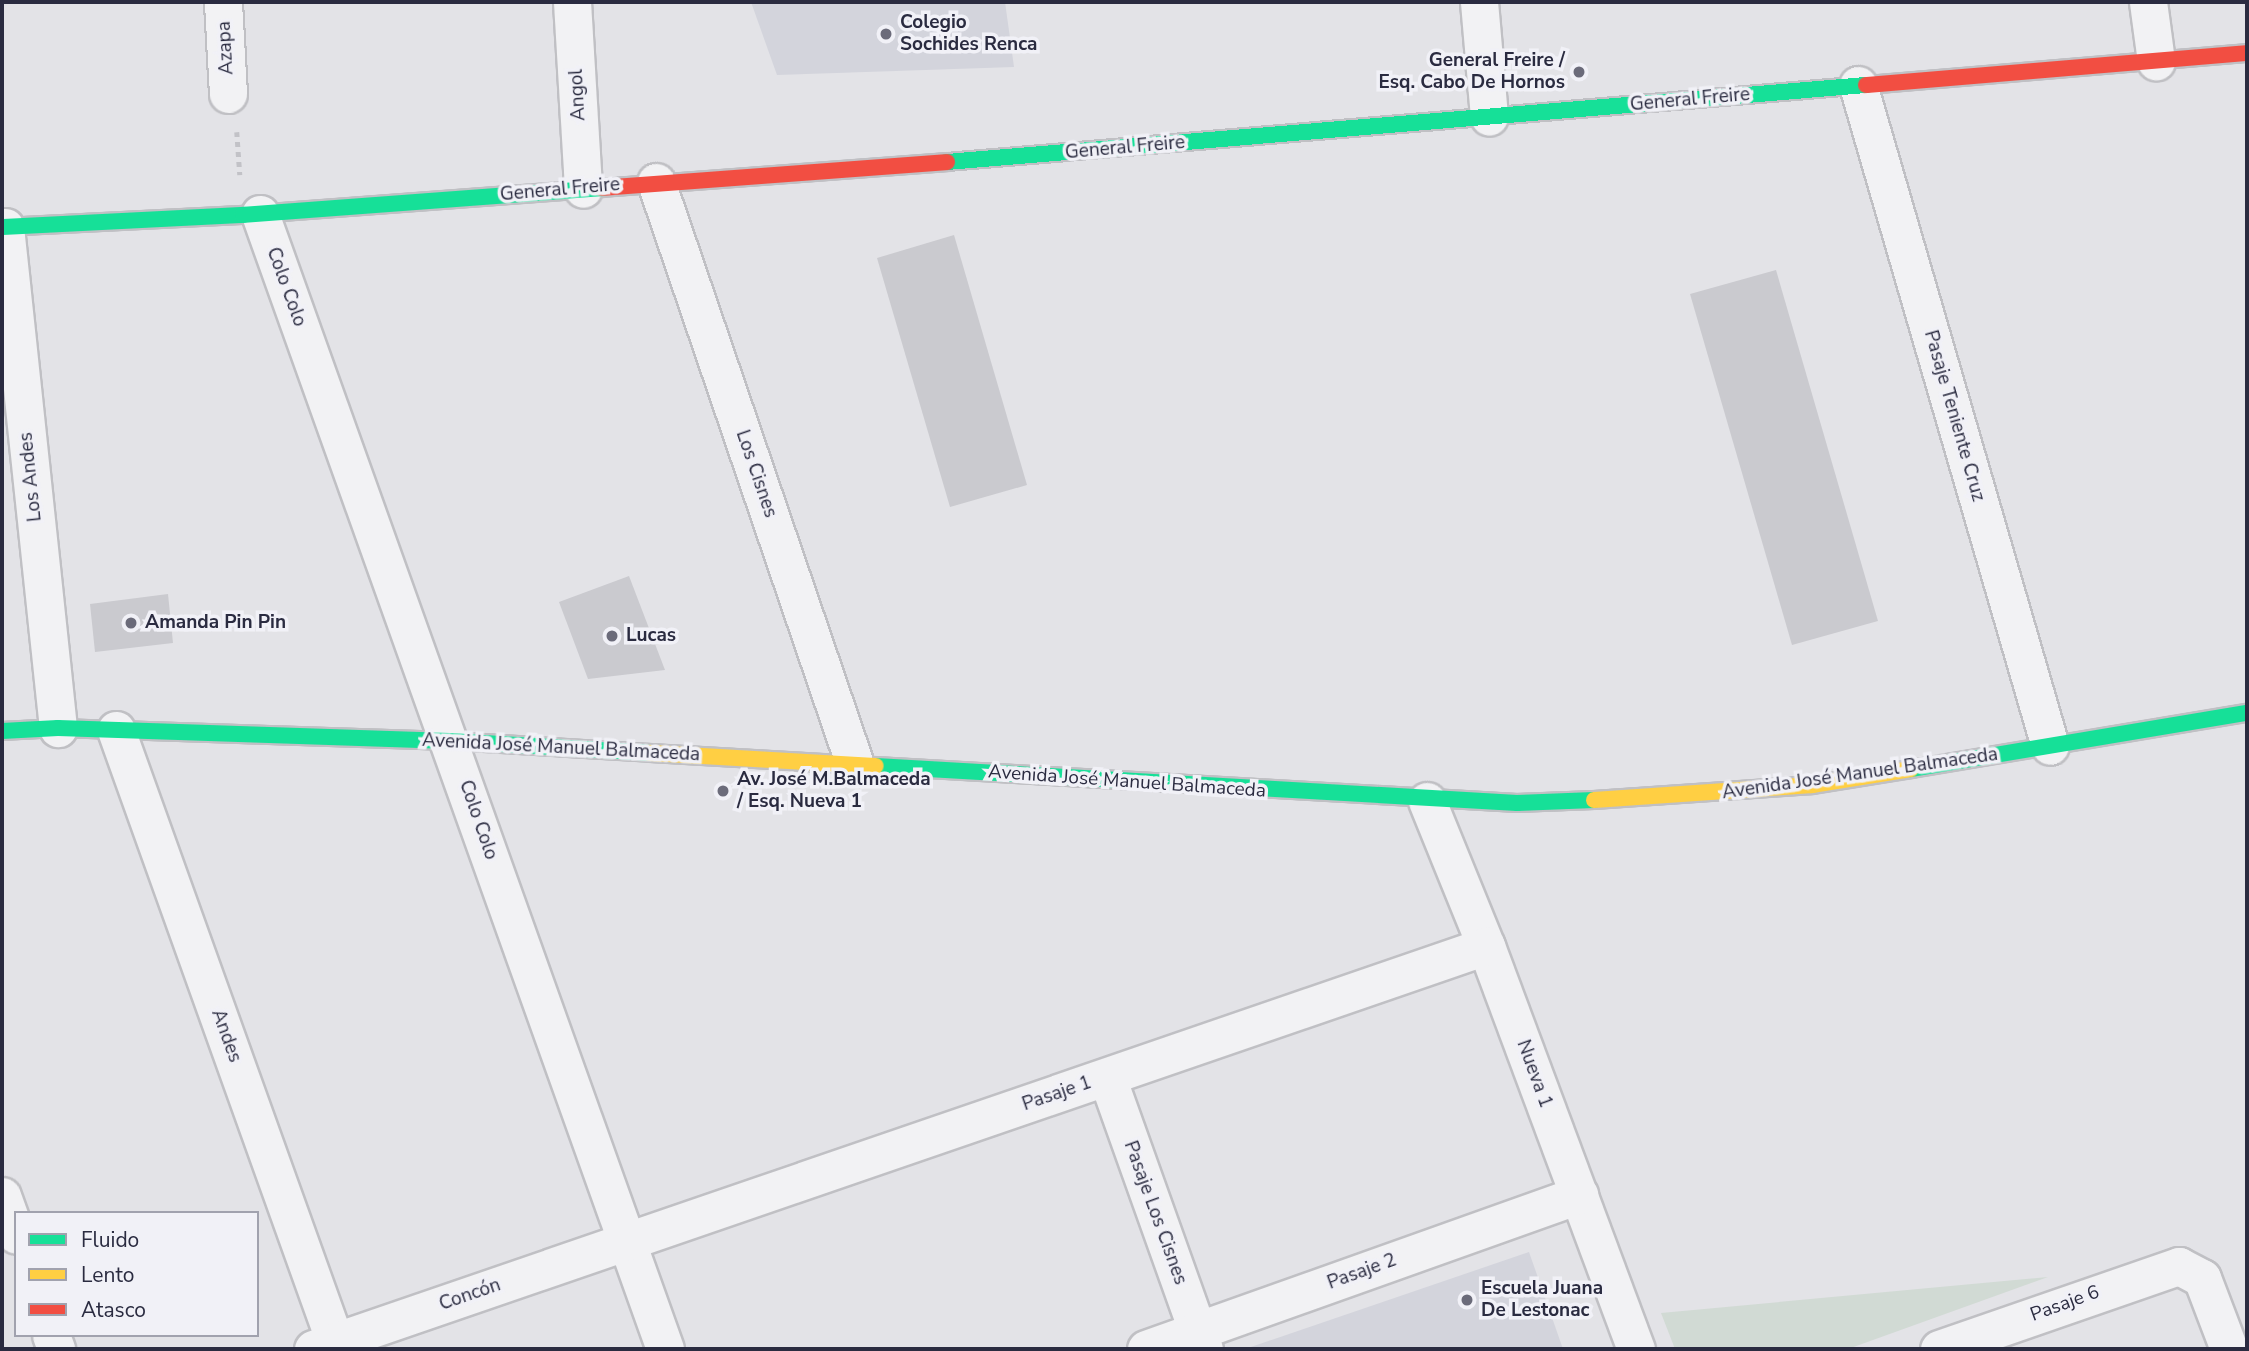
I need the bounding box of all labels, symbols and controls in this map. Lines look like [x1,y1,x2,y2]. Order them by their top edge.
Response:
place label: Colegio Sochides Renca [900,12,1037,56]
street label: Azapa [213,21,239,75]
marker: Colegio Sochides Renca [878,26,894,42]
place label: General Freire / Esq. Cabo De Hornos [1378,50,1565,94]
marker: General Freire / Esq. Cabo De Hornos [1571,64,1587,80]
street label: Angol [565,68,591,122]
street label: General Freire [1629,83,1751,117]
street label: General Freire [1064,131,1186,165]
street label: General Freire [499,173,621,207]
street label: Colo Colo [261,244,311,330]
street label: Pasaje Teniente Cruz [1919,328,1989,504]
street label: Los Cisnes [730,427,782,521]
street label: Los Andes [15,431,47,523]
place label: Amanda Pin Pin [145,612,286,634]
marker: Amanda Pin Pin [123,615,139,631]
place label: Lucas [626,625,676,647]
marker: Lucas [604,628,620,644]
street label: Avenida José Manuel Balmaceda [421,729,701,767]
street label: Avenida José Manuel Balmaceda [1721,743,1999,805]
street label: Avenida José Manuel Balmaceda [987,761,1267,803]
place label: Av. José M.Balmaceda / Esq. Nueva 1 [737,769,931,813]
street label: Colo Colo [454,777,502,863]
marker: Av. José M.Balmaceda / Esq. Nueva 1 [715,783,731,799]
street label: Andes [206,1006,246,1066]
street label: Nueva 1 [1511,1037,1557,1111]
street label: Pasaje 1 [1019,1072,1095,1116]
street label: Pasaje Los Cisnes [1118,1138,1192,1288]
legend [14,1211,259,1337]
text: Fluido [81,1226,139,1254]
street label: Pasaje 2 [1324,1249,1400,1295]
text: Lento [81,1261,134,1289]
street label: Concón [436,1274,504,1316]
place label: Escuela Juana De Lestonac [1481,1278,1603,1322]
street label: Pasaje 6 [2027,1281,2103,1327]
marker: Escuela Juana De Lestonac [1459,1292,1475,1308]
text: Atasco [81,1296,146,1324]

